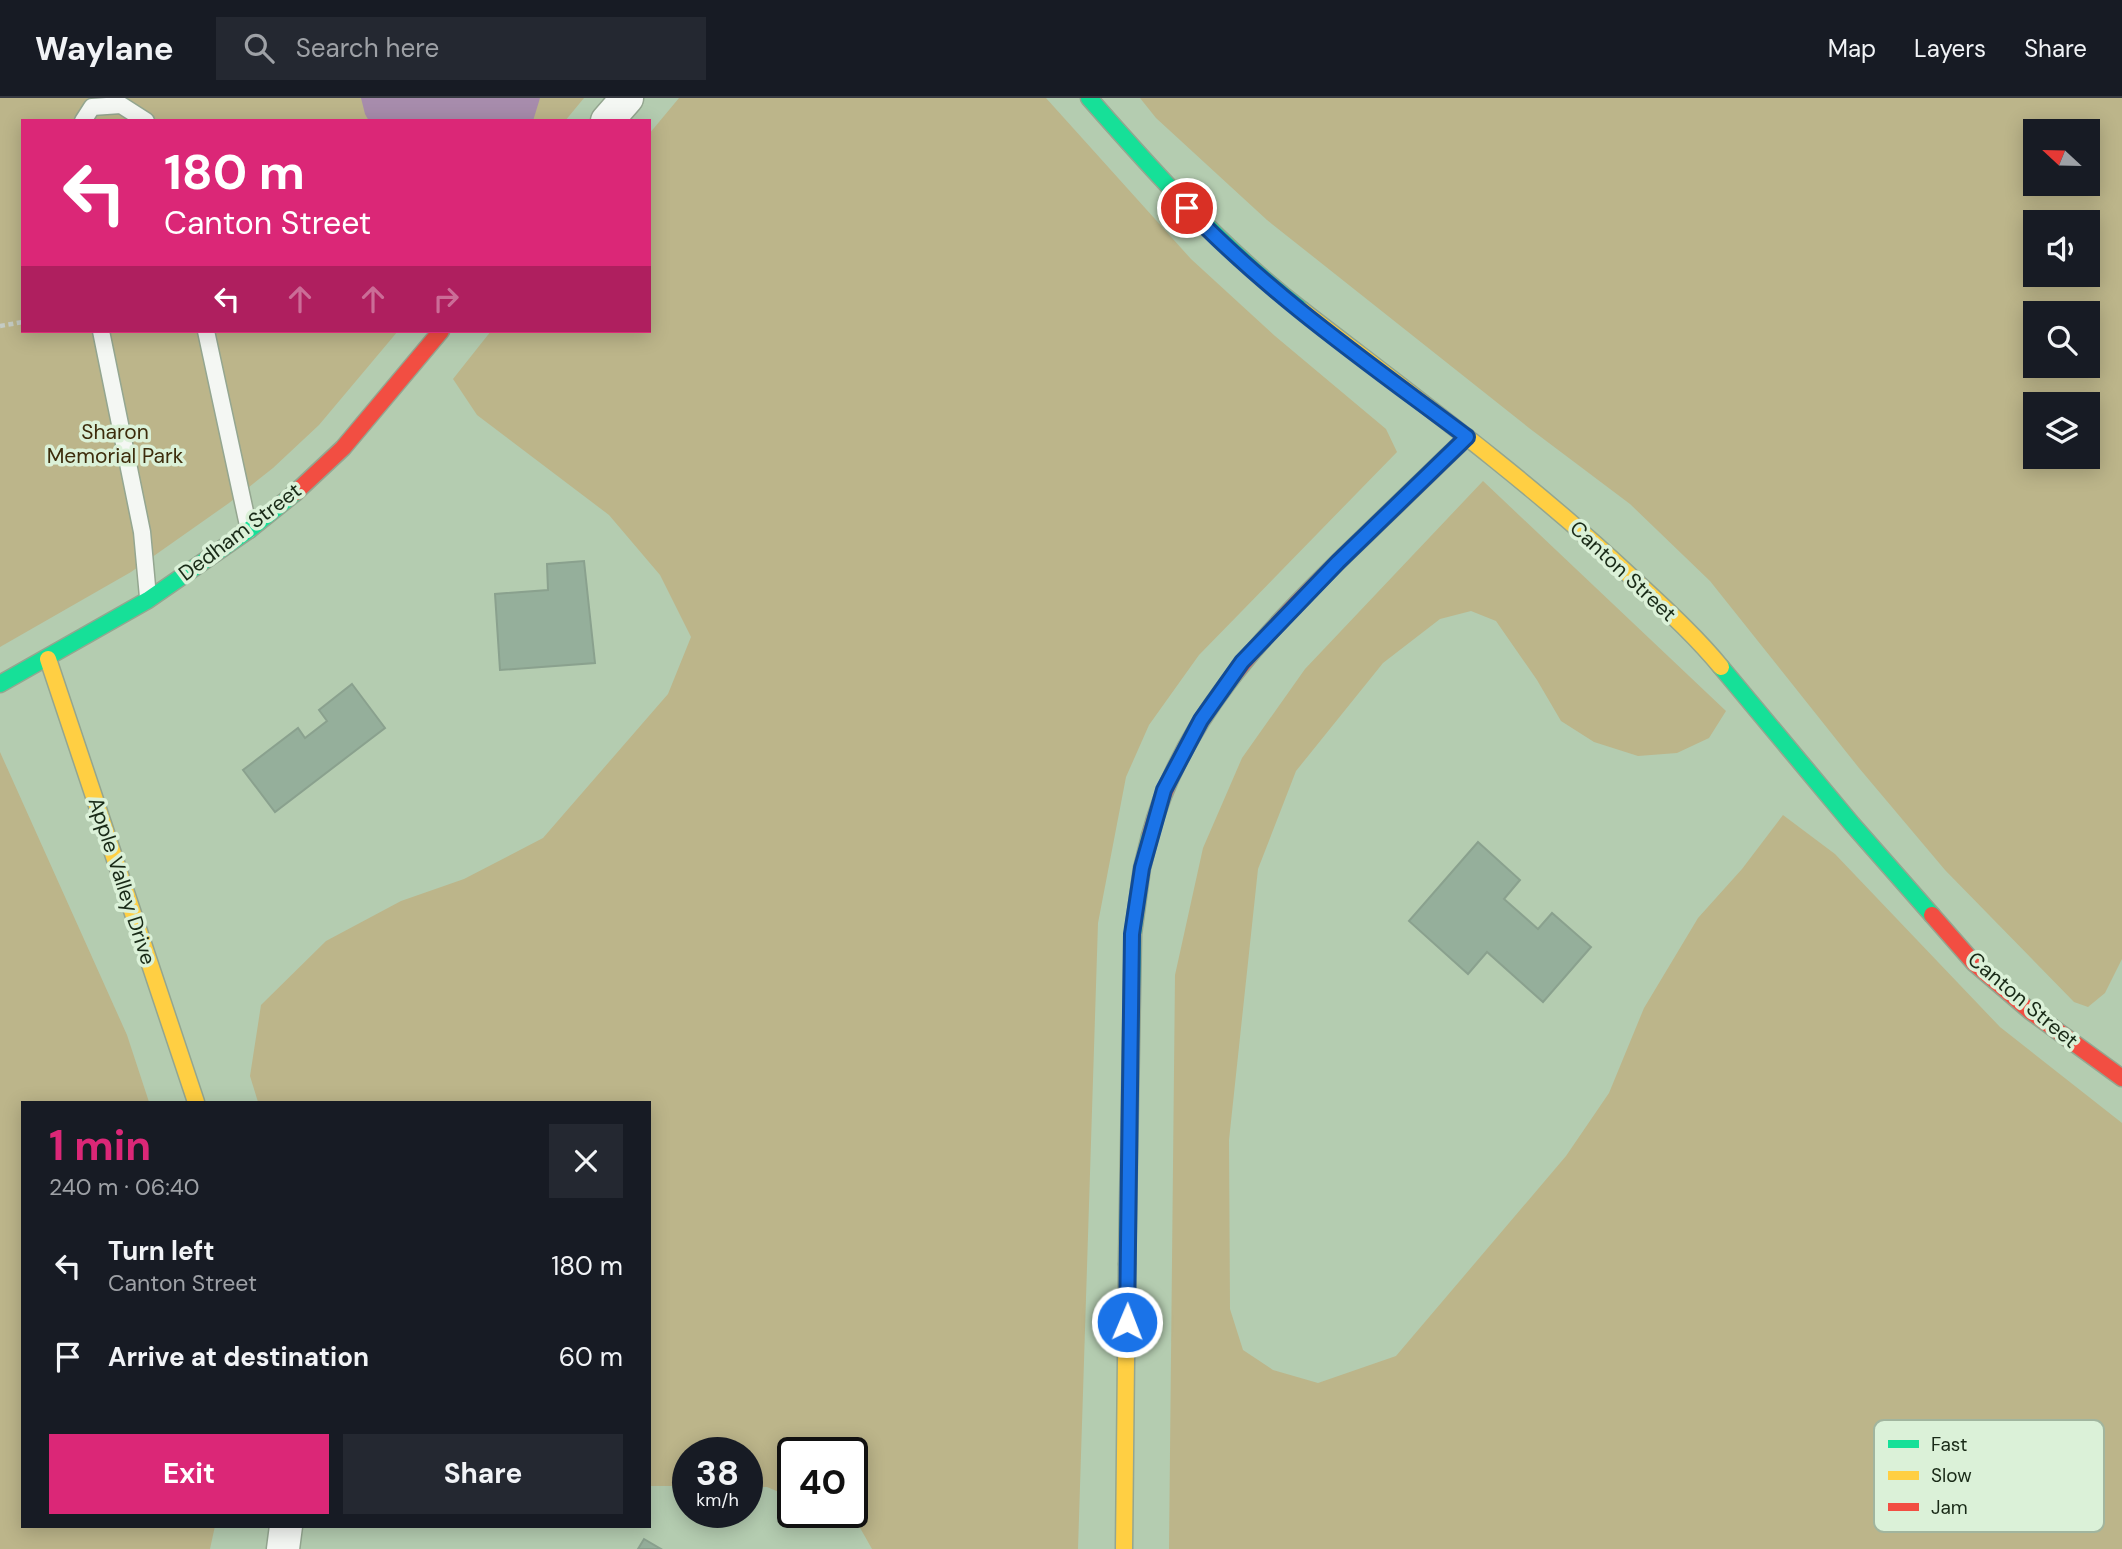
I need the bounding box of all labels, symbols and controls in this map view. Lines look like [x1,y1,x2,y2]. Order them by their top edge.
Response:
search box [216,17,706,80]
text: Waylane [35,27,174,70]
icon: search [240,29,278,67]
text: Search here [296,31,439,65]
text: Map [1828,33,1876,64]
text: Layers [1914,33,1986,64]
text: Share [2024,33,2087,64]
north arrow [2023,119,2100,196]
map controls [2023,119,2100,469]
text: 180 m [164,140,305,204]
icon: left [49,147,140,238]
pin [1157,178,1217,238]
icon: arrive [1168,189,1206,227]
text: Canton Street [164,202,371,244]
button: sound [2023,210,2100,287]
icon: left [208,280,246,318]
icon: ahead [281,280,319,318]
icon: ahead [354,280,392,318]
icon: right [427,280,465,318]
button: search [2023,301,2100,378]
button: layers [2023,392,2100,469]
park label: Sharon Memorial Park [47,418,184,470]
street label: Dedham Street [173,477,307,587]
street label: Canton Street [1564,514,1682,628]
street label: Apple Valley Drive [82,794,162,968]
street label: Canton Street [1962,946,2084,1054]
text: 1 min [49,1118,151,1173]
button: close [549,1124,623,1198]
text: 240 m · 06:40 [49,1172,199,1202]
text: Turn left [108,1234,215,1268]
icon: left [49,1247,87,1285]
text: 180 m [551,1249,623,1283]
text: Canton Street [108,1268,257,1298]
position arrow [1090,1285,1164,1359]
icon: arrive [49,1338,87,1376]
text: Arrive at destination [108,1340,369,1374]
text: 60 m [559,1340,623,1374]
legend [1874,1420,2104,1532]
text: Fast [1931,1432,1967,1457]
button: Exit [49,1434,329,1514]
button: Share [343,1434,623,1514]
speed limit sign: 40 [777,1437,868,1528]
text: 38 [696,1450,739,1496]
text: Slow [1931,1463,1972,1488]
text: km/h [696,1488,739,1512]
text: Jam [1931,1495,1968,1520]

